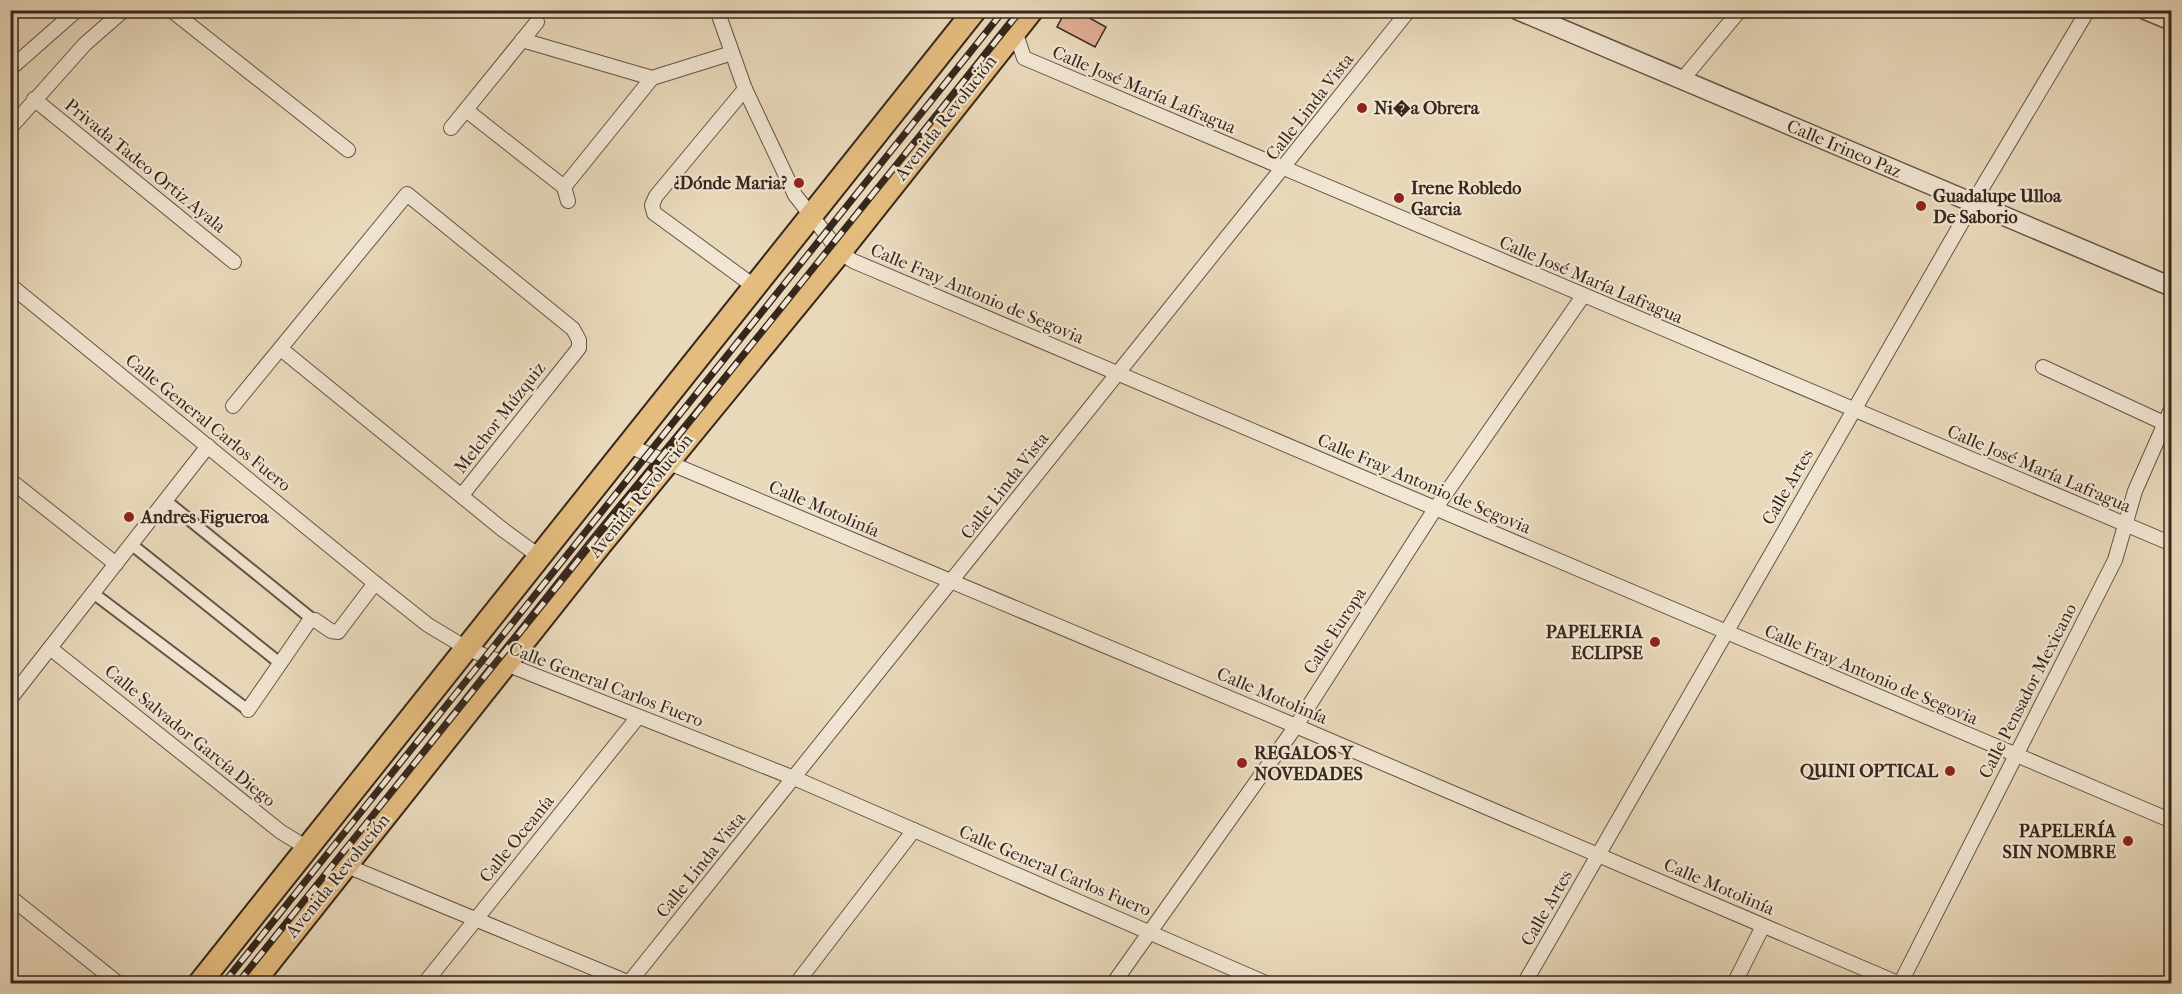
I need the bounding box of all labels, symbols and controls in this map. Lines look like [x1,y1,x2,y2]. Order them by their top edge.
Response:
street label: Calle José María Lafragua [1049,42,1240,139]
street label: Calle Linda Vista [1262,49,1359,165]
street label: Avenida Revolución [890,51,1002,186]
street label: Privada Tadeo Ortiz Ayala [60,95,230,238]
place label: Ni�a Obrera [1374,98,1480,119]
marker: Ni�a Obrera [1355,101,1369,115]
street label: Calle Irineo Paz [1784,115,1904,183]
place label: ¿Dónde Maria? [674,173,787,194]
marker: ¿Dónde Maria? [792,176,806,190]
place label: Irene Robledo Garcia [1411,178,1521,220]
place label: Guadalupe Ulloa De Saborio [1933,186,2062,228]
marker: Irene Robledo Garcia [1392,191,1406,205]
marker: Guadalupe Ulloa De Saborio [1914,199,1928,213]
street label: Calle José María Lafragua [1496,232,1687,329]
street label: Calle Fray Antonio de Segovia [867,239,1087,349]
street label: Calle General Carlos Fuero [121,350,295,496]
street label: Melchor Múzquiz [450,358,550,478]
street label: Calle José María Lafragua [1944,421,2135,518]
street label: Calle Linda Vista [957,428,1054,544]
street label: Avenida Revolución [584,429,698,563]
street label: Calle Fray Antonio de Segovia [1314,429,1534,539]
street label: Calle Artes [1758,445,1818,529]
street label: Calle Motolinía [766,476,883,542]
place label: Andres Figueroa [140,507,269,528]
marker: Andres Figueroa [122,510,136,524]
street label: Calle Europa [1299,583,1371,678]
street label: Calle Pensador Mexicano [1975,600,2081,782]
street label: Calle Fray Antonio de Segovia [1761,620,1981,730]
place label: PAPELERIA ECLIPSE [1546,622,1644,664]
marker: PAPELERIA ECLIPSE [1648,635,1662,649]
street label: Calle General Carlos Fuero [506,638,706,732]
street label: Calle Salvador García Diego [100,661,280,811]
street label: Calle Motolinía [1214,663,1331,729]
place label: REGALOS Y NOVEDADES [1254,743,1363,785]
marker: REGALOS Y NOVEDADES [1235,756,1249,770]
place label: QUINI OPTICAL [1800,761,1939,782]
marker: QUINI OPTICAL [1943,764,1957,778]
street label: Calle Oceanía [475,790,559,887]
street label: Calle Linda Vista [652,807,750,922]
street label: Avenida Revolución [281,809,395,943]
place label: PAPELERÍA SIN NOMBRE [2003,819,2117,863]
street label: Calle General Carlos Fuero [956,821,1154,921]
marker: PAPELERÍA SIN NOMBRE [2121,834,2135,848]
street label: Calle Motolinía [1661,854,1778,920]
street label: Calle Artes [1517,866,1577,950]

